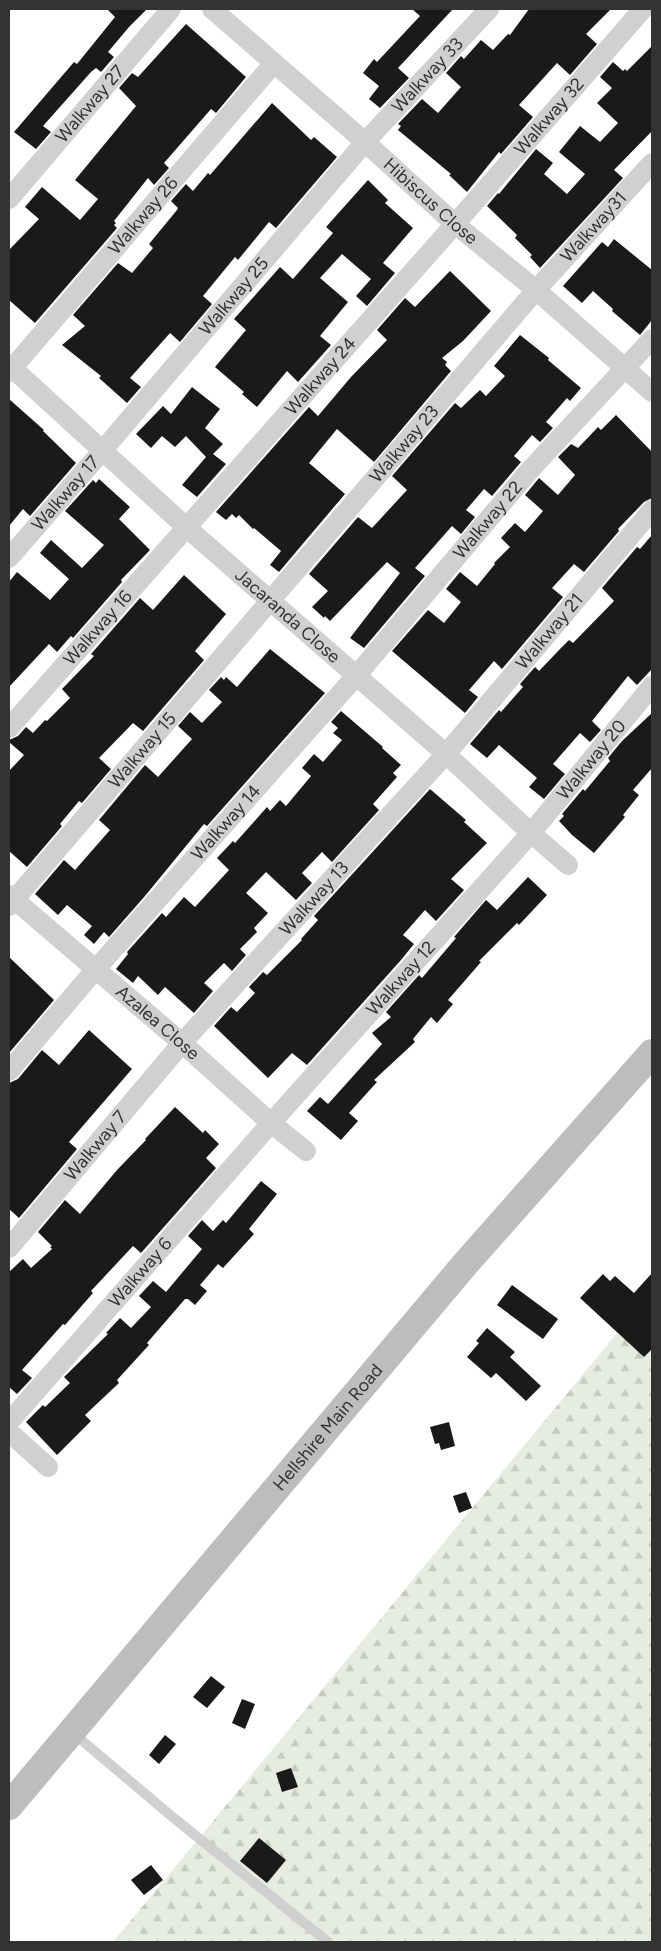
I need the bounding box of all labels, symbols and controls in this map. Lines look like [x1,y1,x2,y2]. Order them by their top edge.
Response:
street label: Walkway 33 [387,33,468,117]
street label: Walkway 27 [51,60,130,147]
street label: Walkway 32 [510,73,589,159]
street label: Hibiscus Close [379,153,482,249]
street label: Walkway 26 [104,172,183,259]
street label: Walkway31 [556,187,631,267]
street label: Walkway 25 [194,253,273,340]
street label: Walkway 24 [280,333,361,419]
street label: Walkway 23 [365,401,444,487]
street label: Walkway 17 [27,451,104,535]
street label: Walkway 22 [449,476,527,564]
street label: Jacaranda Close [231,564,345,668]
street label: Walkway 16 [59,586,137,670]
street label: Walkway 21 [511,589,588,674]
street label: Walkway 15 [104,708,181,793]
street label: Walkway 20 [552,715,631,804]
street label: Walkway 14 [187,780,265,865]
street label: Walkway 13 [275,857,353,940]
street label: Walkway 12 [362,936,440,1020]
street label: Azalea Close [112,980,204,1065]
street label: Walkway 7 [60,1106,131,1185]
street label: Walkway 6 [104,1233,177,1312]
street label: Hellshire Main Road [268,1359,387,1495]

